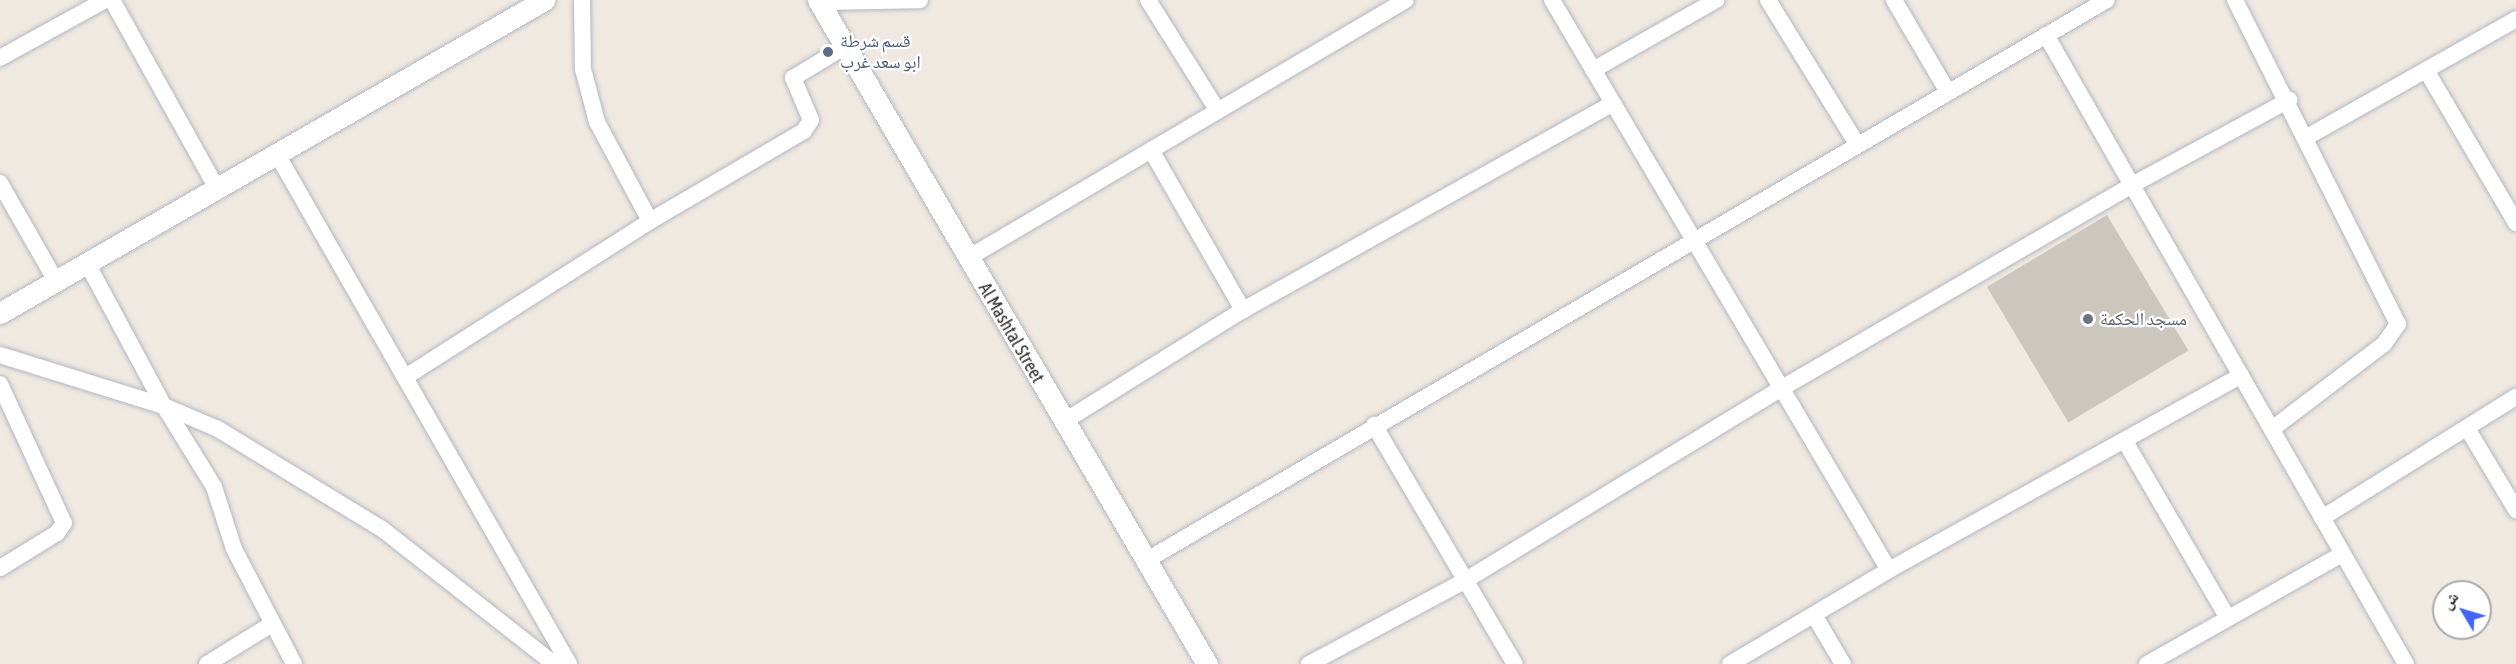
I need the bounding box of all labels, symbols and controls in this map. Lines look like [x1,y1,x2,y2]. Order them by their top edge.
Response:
place label: قسم شرطة ابو سعد غرب [840,31,921,74]
marker: قسم شرطة ابو سعد غرب [821,45,835,59]
street label: Al Mashtal Street [974,279,1048,387]
place label: مسجد الحكمة [2100,308,2187,330]
marker: مسجد الحكمة [2081,312,2095,326]
north arrow [2432,580,2492,640]
text: ش [2437,588,2462,612]

